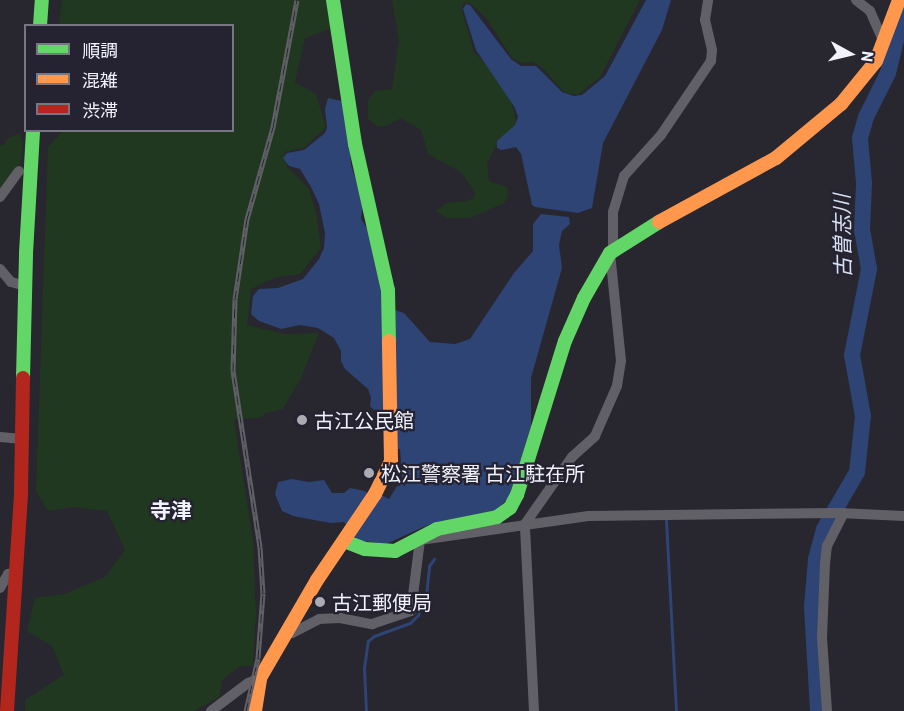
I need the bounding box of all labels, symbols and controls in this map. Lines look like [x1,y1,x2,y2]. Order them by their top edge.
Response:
legend [24,24,234,132]
north arrow [820,24,880,84]
text: 順調 [82,39,118,61]
text: N [858,50,878,63]
text: 混雑 [82,69,118,91]
text: 渋滞 [82,99,118,121]
water label: 古曽志川 [829,194,855,278]
place label: 古江公民館 [314,408,414,432]
marker: 古江公民館 [295,413,309,427]
place label: 松江警察署 古江駐在所 [381,461,585,485]
marker: 松江警察署 古江駐在所 [362,466,376,480]
district label: 寺津 [150,497,192,523]
place label: 古江郵便局 [332,590,432,614]
marker: 古江郵便局 [313,595,327,609]

